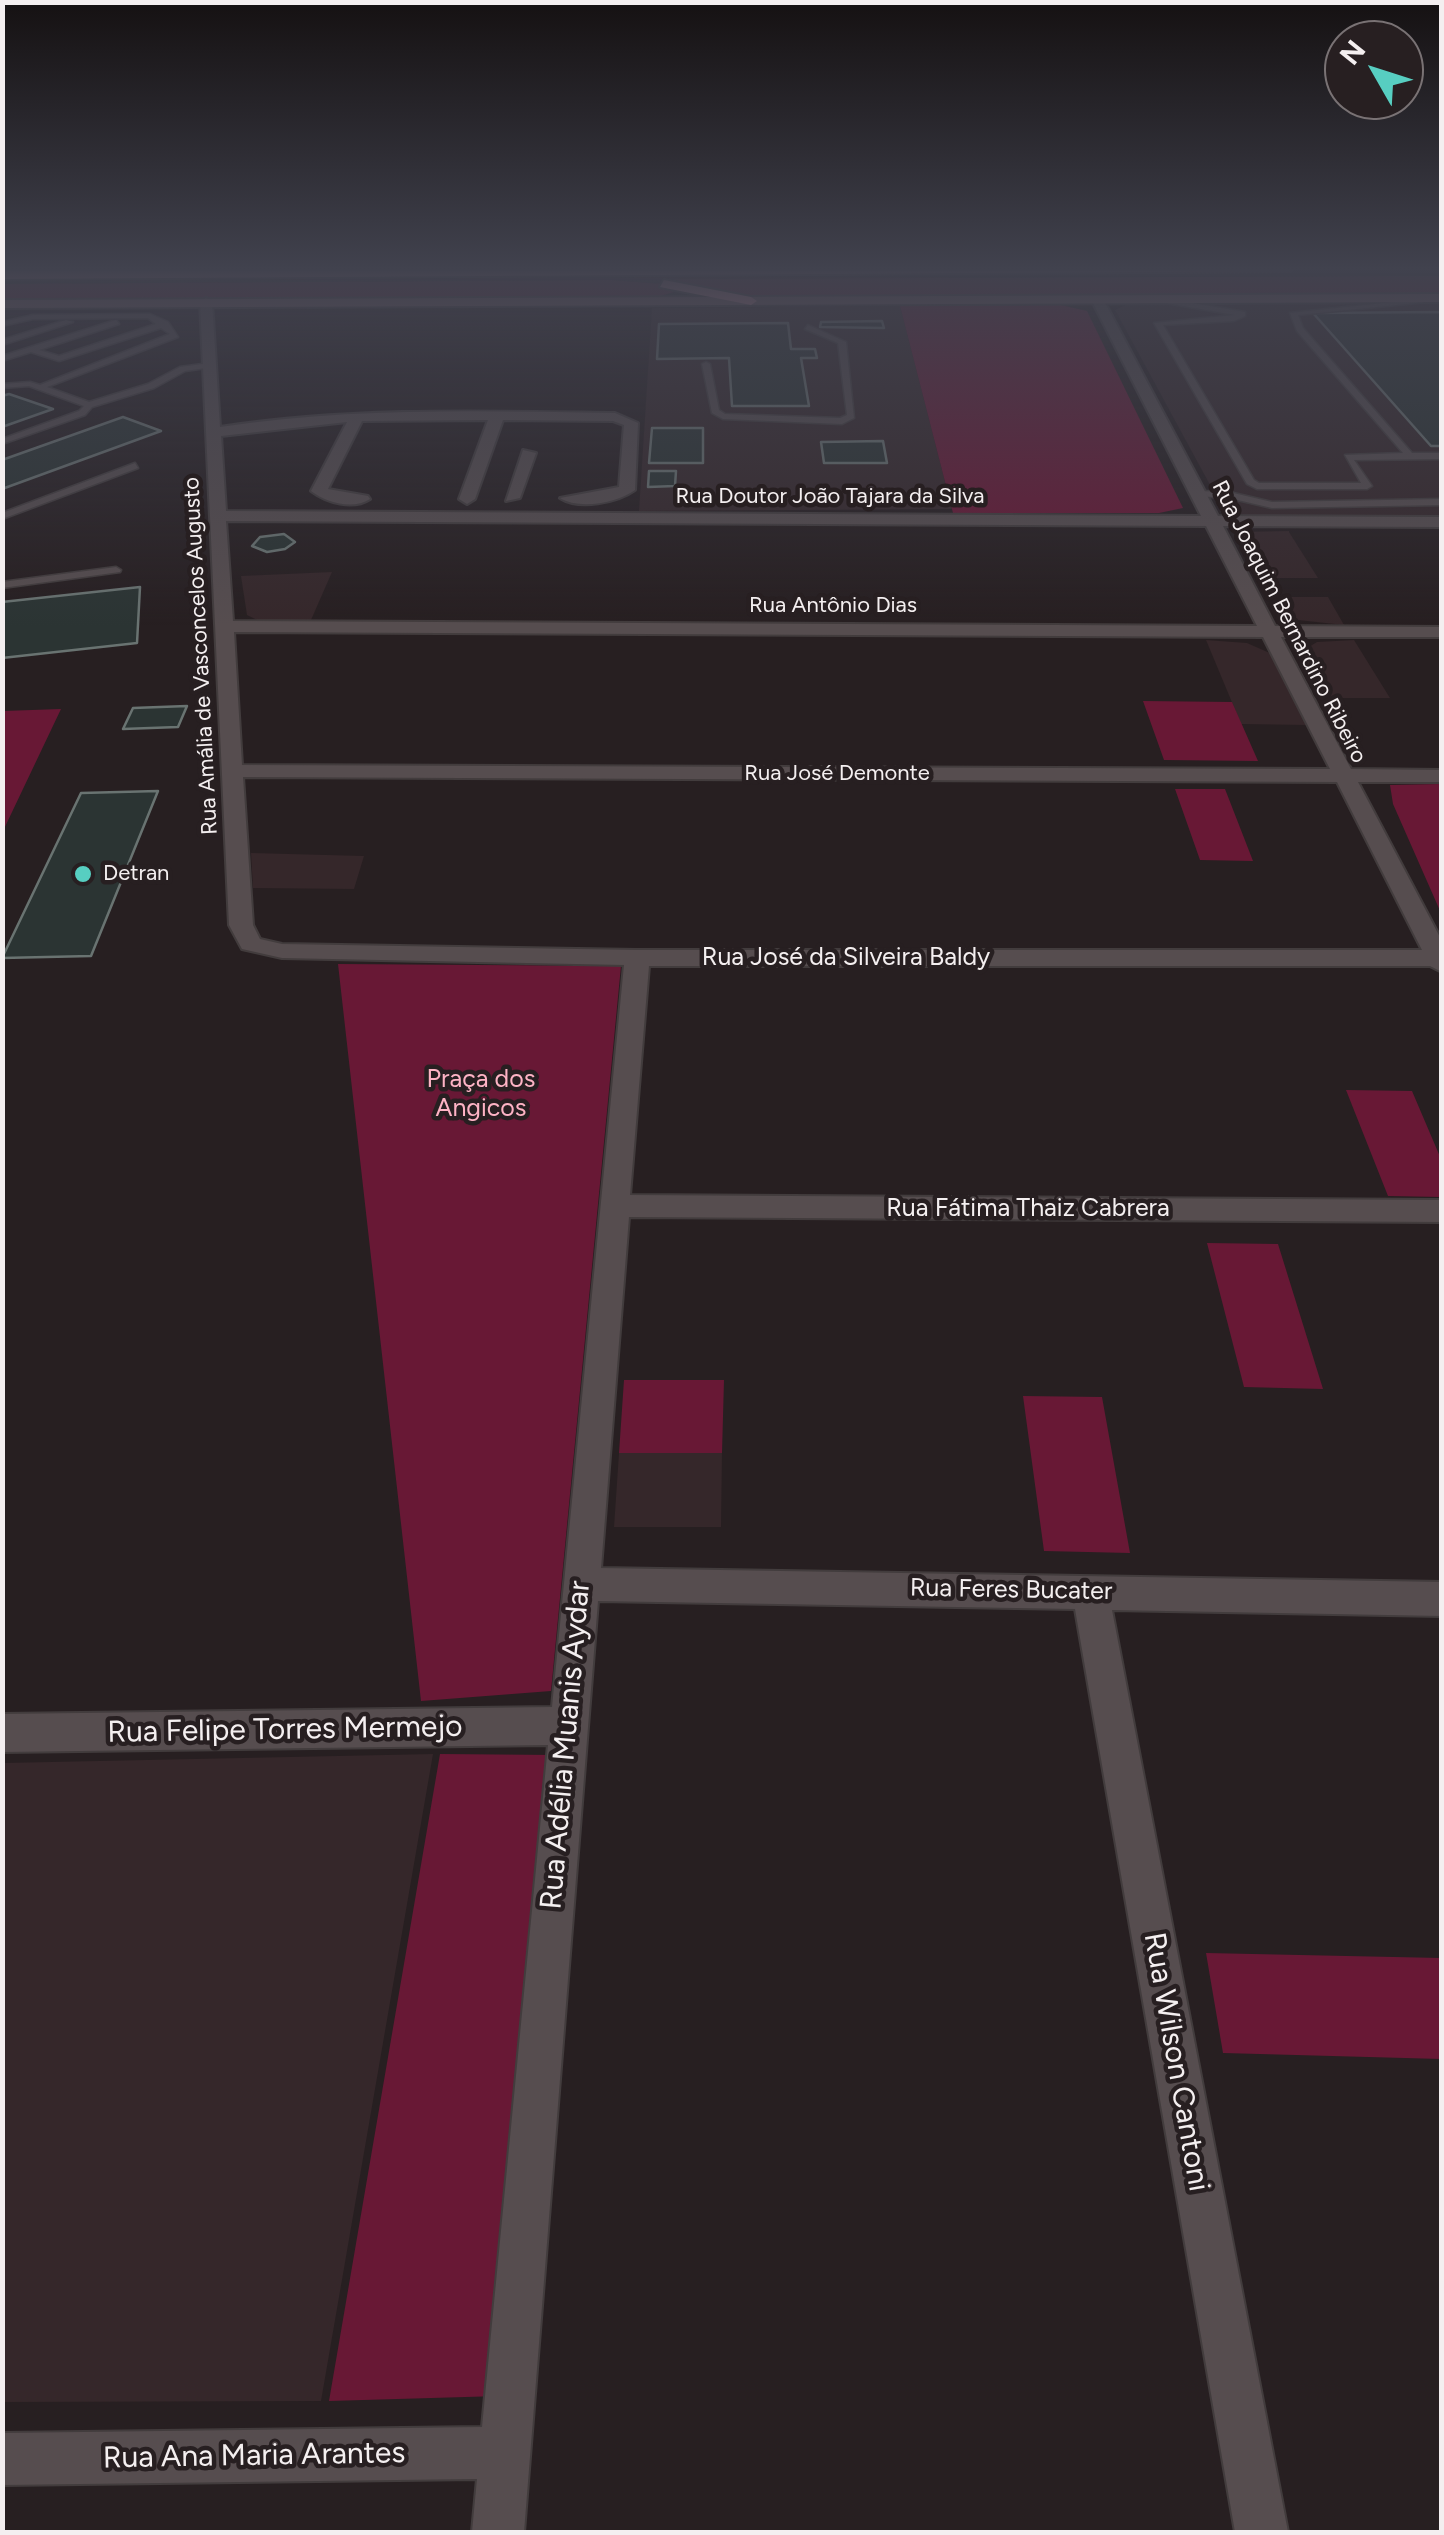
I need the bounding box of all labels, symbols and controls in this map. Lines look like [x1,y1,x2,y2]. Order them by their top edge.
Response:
north arrow [1324,20,1424,120]
text: N [1332,33,1372,71]
street label: Rua Joaquim Bernardino Ribeiro [1206,476,1372,768]
street label: Rua Amália de Vasconcelos Augusto [178,477,224,835]
street label: Rua Doutor João Tajara da Silva [676,484,984,510]
street label: Rua Antônio Dias [749,593,917,619]
street label: Rua José Demonte [744,761,930,787]
place label: Detran [103,861,169,887]
marker: Detran [72,863,94,885]
street label: Rua José da Silveira Baldy [702,943,990,973]
park label: Praça dos Angicos [427,1065,535,1124]
street label: Rua Fátima Thaiz Cabrera [886,1194,1170,1224]
street label: Rua Feres Bucater [909,1573,1113,1607]
street label: Rua Adélia Muanis Aydar [534,1579,598,1911]
street label: Rua Felipe Torres Mermejo [107,1709,463,1751]
street label: Rua Wilson Cantoni [1136,1930,1216,2194]
street label: Rua Ana Maria Arantes [102,2435,406,2477]

